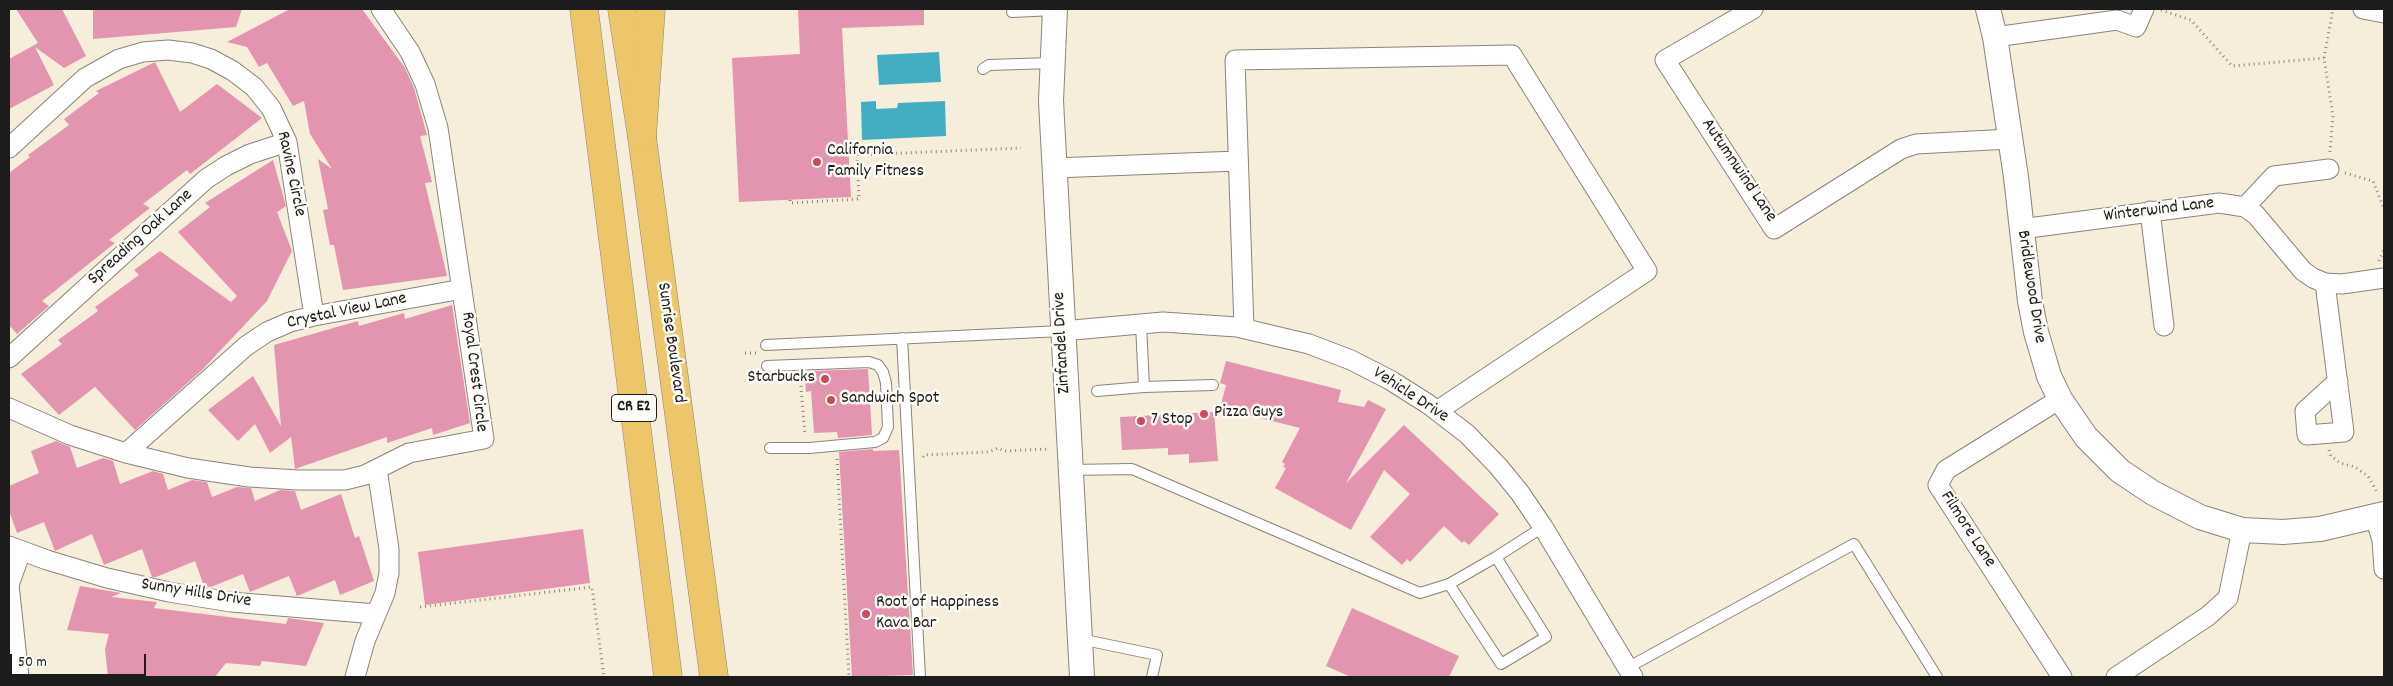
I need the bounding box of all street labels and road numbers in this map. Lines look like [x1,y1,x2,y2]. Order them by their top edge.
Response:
street label: Autumnwind Lane [1695,115,1781,227]
street label: Ravine Circle [270,129,310,219]
street label: Spreading Oak Lane [84,185,198,291]
street label: Winterwind Lane [2103,194,2215,228]
street label: Bridlewood Drive [2010,229,2050,345]
street label: Sunrise Boulevard [651,281,689,405]
street label: Crystal View Lane [285,289,409,335]
street label: Zinfandel Drive [1050,291,1076,395]
street label: Royal Crest Circle [455,311,491,433]
street label: Vehicle Drive [1368,363,1452,429]
road number: CR E2 [612,394,656,422]
street label: Filmore Lane [1934,488,2000,572]
street label: Sunny Hills Drive [139,575,253,613]

